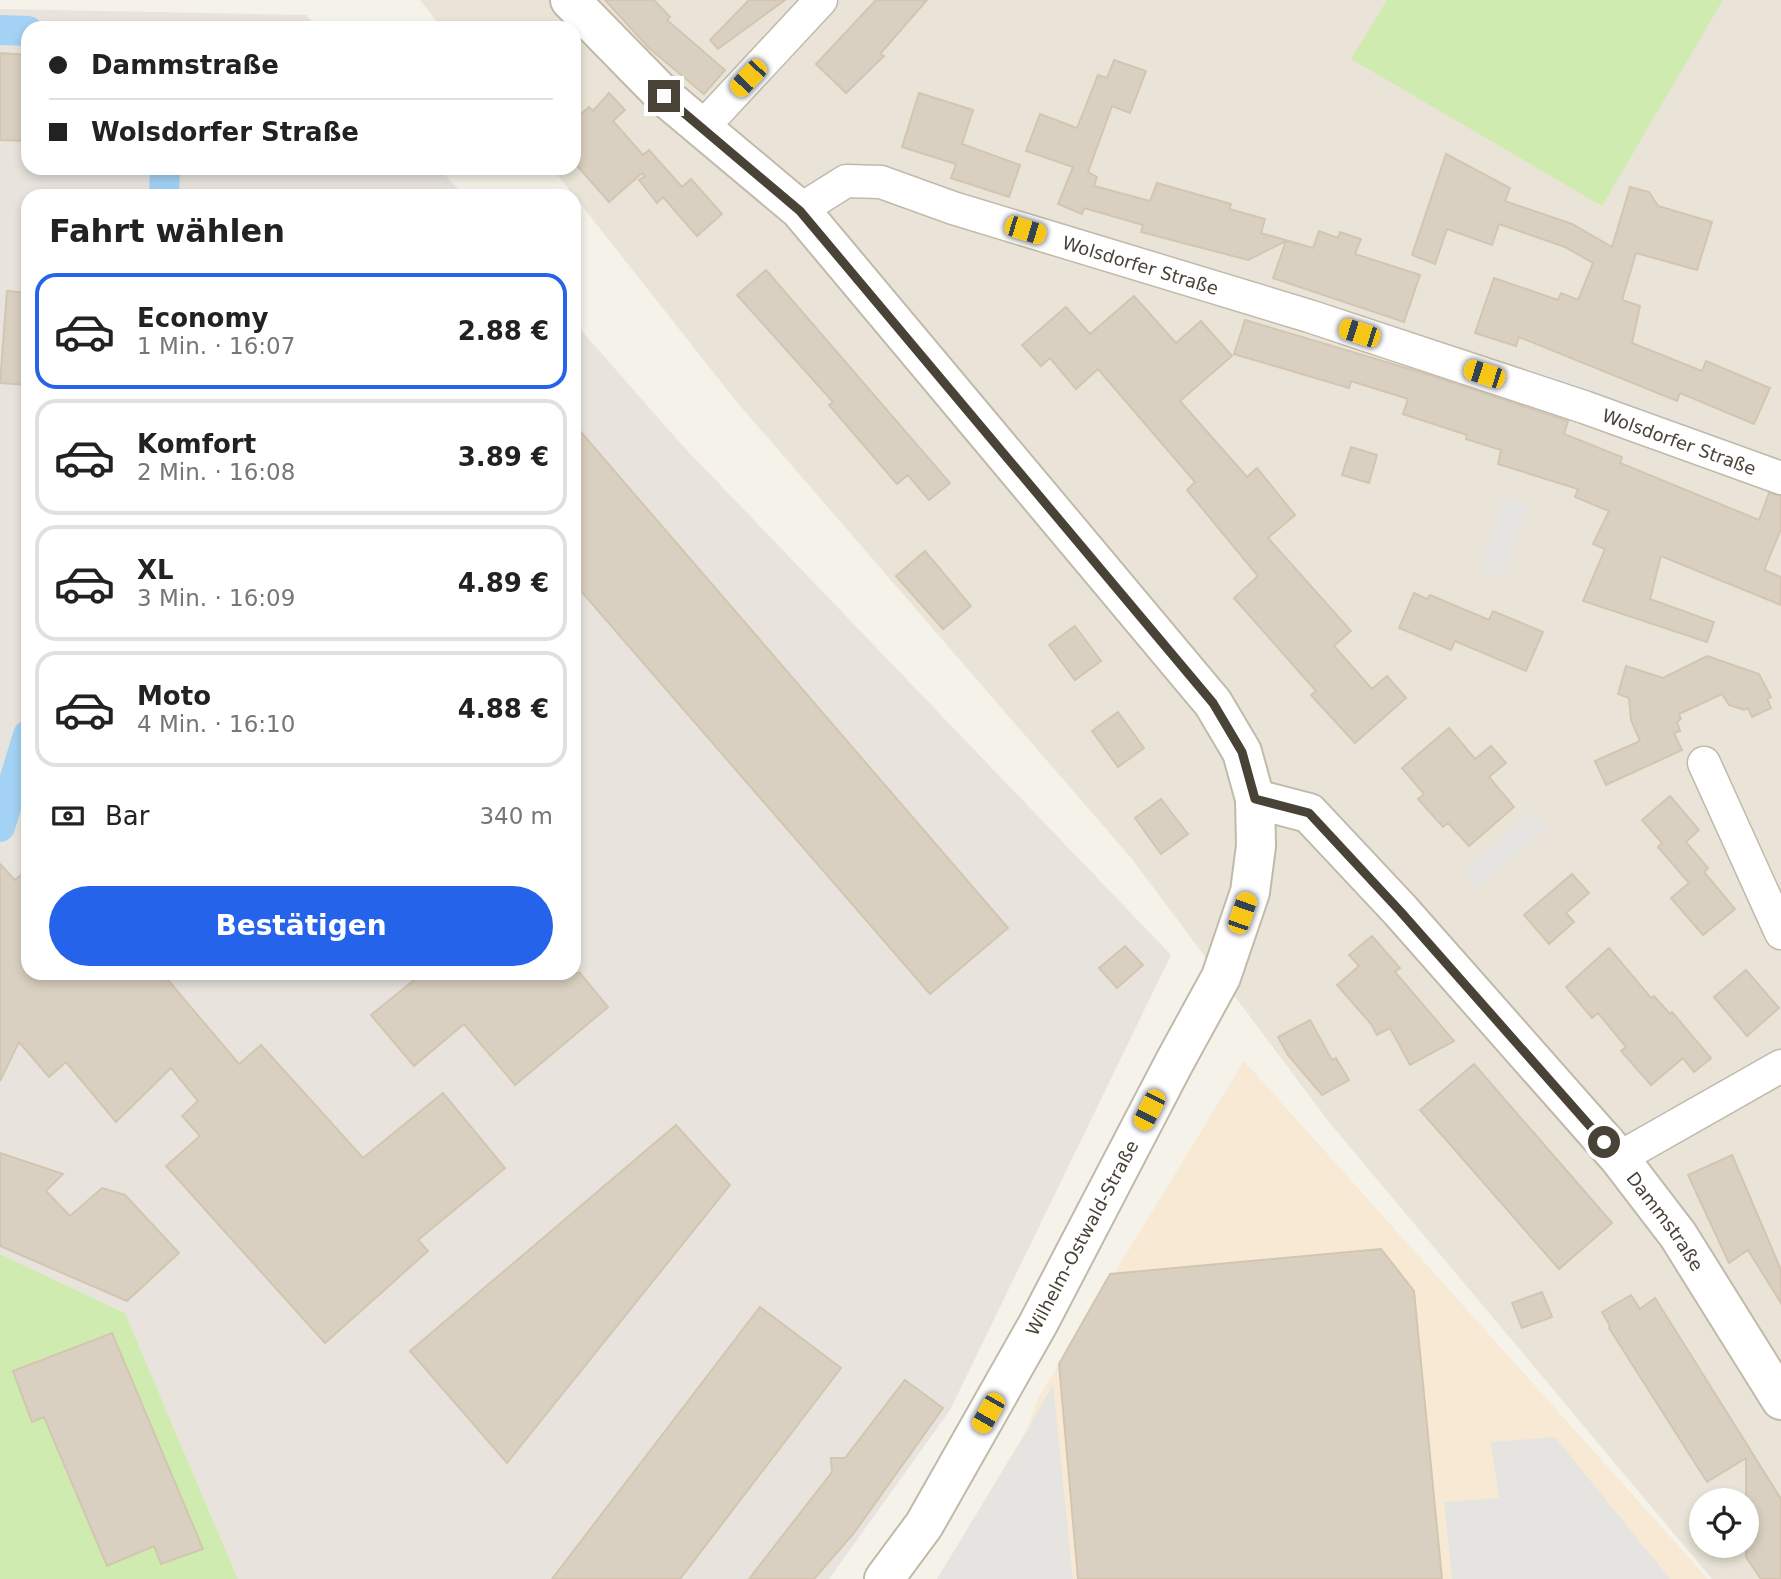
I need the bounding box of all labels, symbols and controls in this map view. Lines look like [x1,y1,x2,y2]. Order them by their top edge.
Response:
text: Dammstraße [91,50,279,80]
car [726,55,771,101]
route end [648,80,680,112]
text: Wolsdorfer Straße [91,117,359,147]
text: Fahrt wählen [49,212,285,250]
car [1002,214,1049,246]
street label: Wolsdorfer Straße [1060,231,1221,298]
icon: car [53,300,116,363]
text: Economy [137,303,268,333]
text: 2.88 € [458,316,549,346]
car [1336,317,1383,349]
text: 1 Min. · 16:07 [137,333,295,359]
car [1461,358,1508,390]
street label: Wolsdorfer Straße [1600,404,1759,479]
icon: car [53,426,116,489]
text: Komfort [137,429,256,459]
text: 3.89 € [458,442,549,472]
text: 2 Min. · 16:08 [137,459,295,485]
icon: car [53,552,116,615]
text: XL [137,555,174,585]
text: 4.89 € [458,568,549,598]
text: 3 Min. · 16:09 [137,585,295,611]
icon: car [53,678,116,741]
text: Moto [137,681,211,711]
text: 4.88 € [458,694,549,724]
text: 4 Min. · 16:10 [137,711,295,737]
icon: cash [49,797,87,835]
text: Bar [105,801,149,831]
text: 340 m [479,803,553,829]
button: Bestätigen [49,886,553,966]
car [1226,890,1259,936]
car [1131,1087,1168,1133]
route start [1588,1126,1620,1158]
street label: Wilhelm-Ostwald-Straße [1022,1137,1142,1339]
street label: Dammstraße [1623,1167,1708,1274]
car [969,1390,1008,1436]
map controls [1689,1488,1759,1558]
button: locate [1689,1488,1759,1558]

